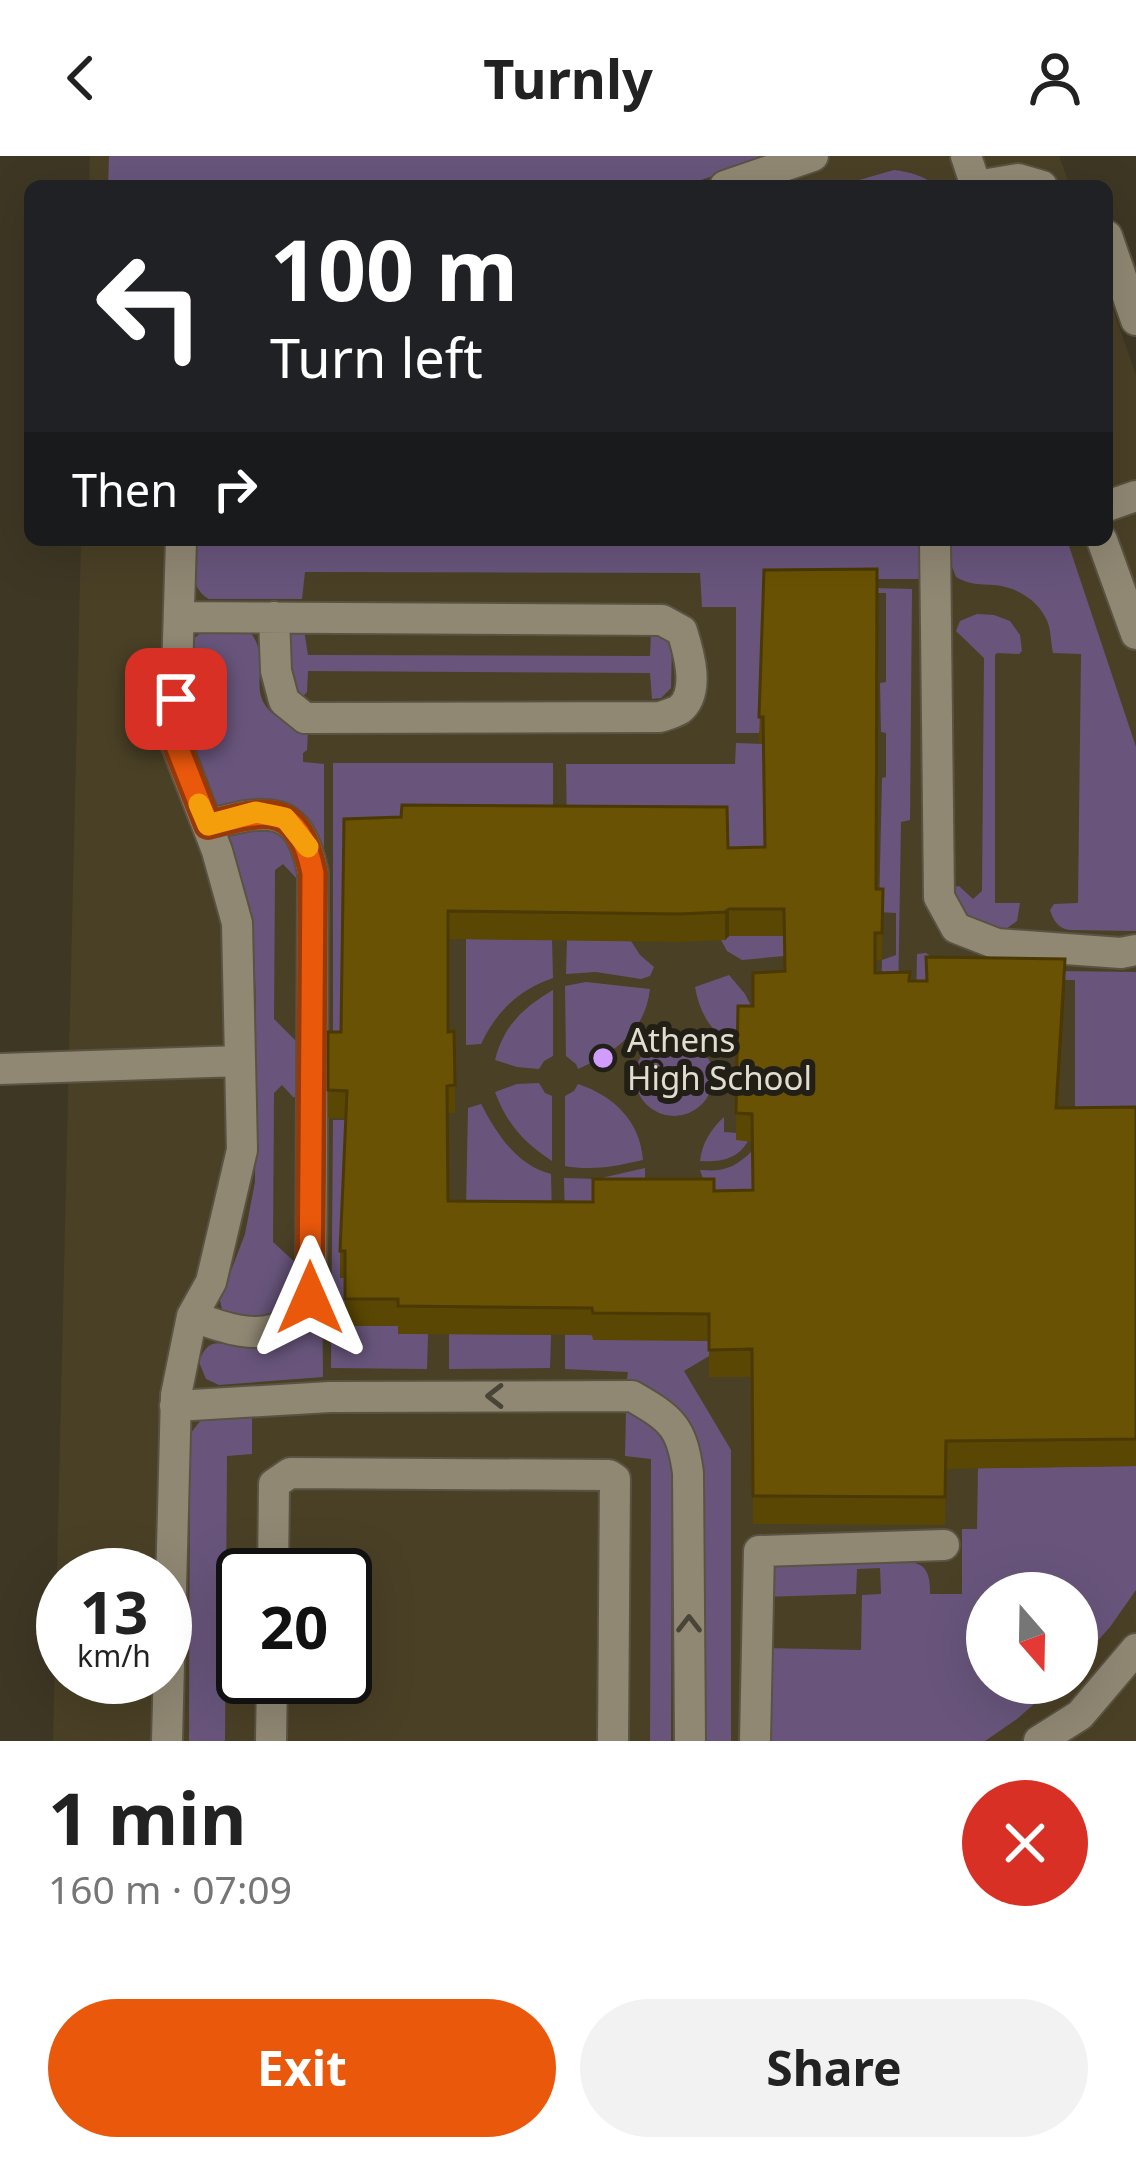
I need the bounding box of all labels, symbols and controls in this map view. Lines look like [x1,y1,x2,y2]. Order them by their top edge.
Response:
text: Turnly [483,41,653,115]
icon: back [48,45,114,111]
icon: person [1022,45,1088,111]
text: 100 m [270,211,518,326]
icon: left [72,228,228,384]
text: Turn left [270,320,483,394]
icon: right [202,456,268,522]
text: Then [72,459,178,520]
pin [125,648,227,750]
icon: arrive [143,666,209,732]
place label: Athens High School [627,1017,812,1100]
marker: Athens High School [590,1045,616,1071]
position arrow [247,1235,373,1361]
one-way arrow [485,1383,503,1409]
speed limit sign: 20 [216,1548,372,1704]
text: 13 [80,1570,148,1652]
north arrow [966,1572,1098,1704]
map controls [966,1572,1098,1704]
one-way arrow [676,1614,702,1632]
text: km/h [77,1635,151,1676]
text: 1 min [48,1768,246,1866]
button: close [962,1780,1088,1906]
text: 160 m · 07:09 [48,1862,292,1915]
button: Exit [48,1999,556,2137]
button: Share [580,1999,1088,2137]

